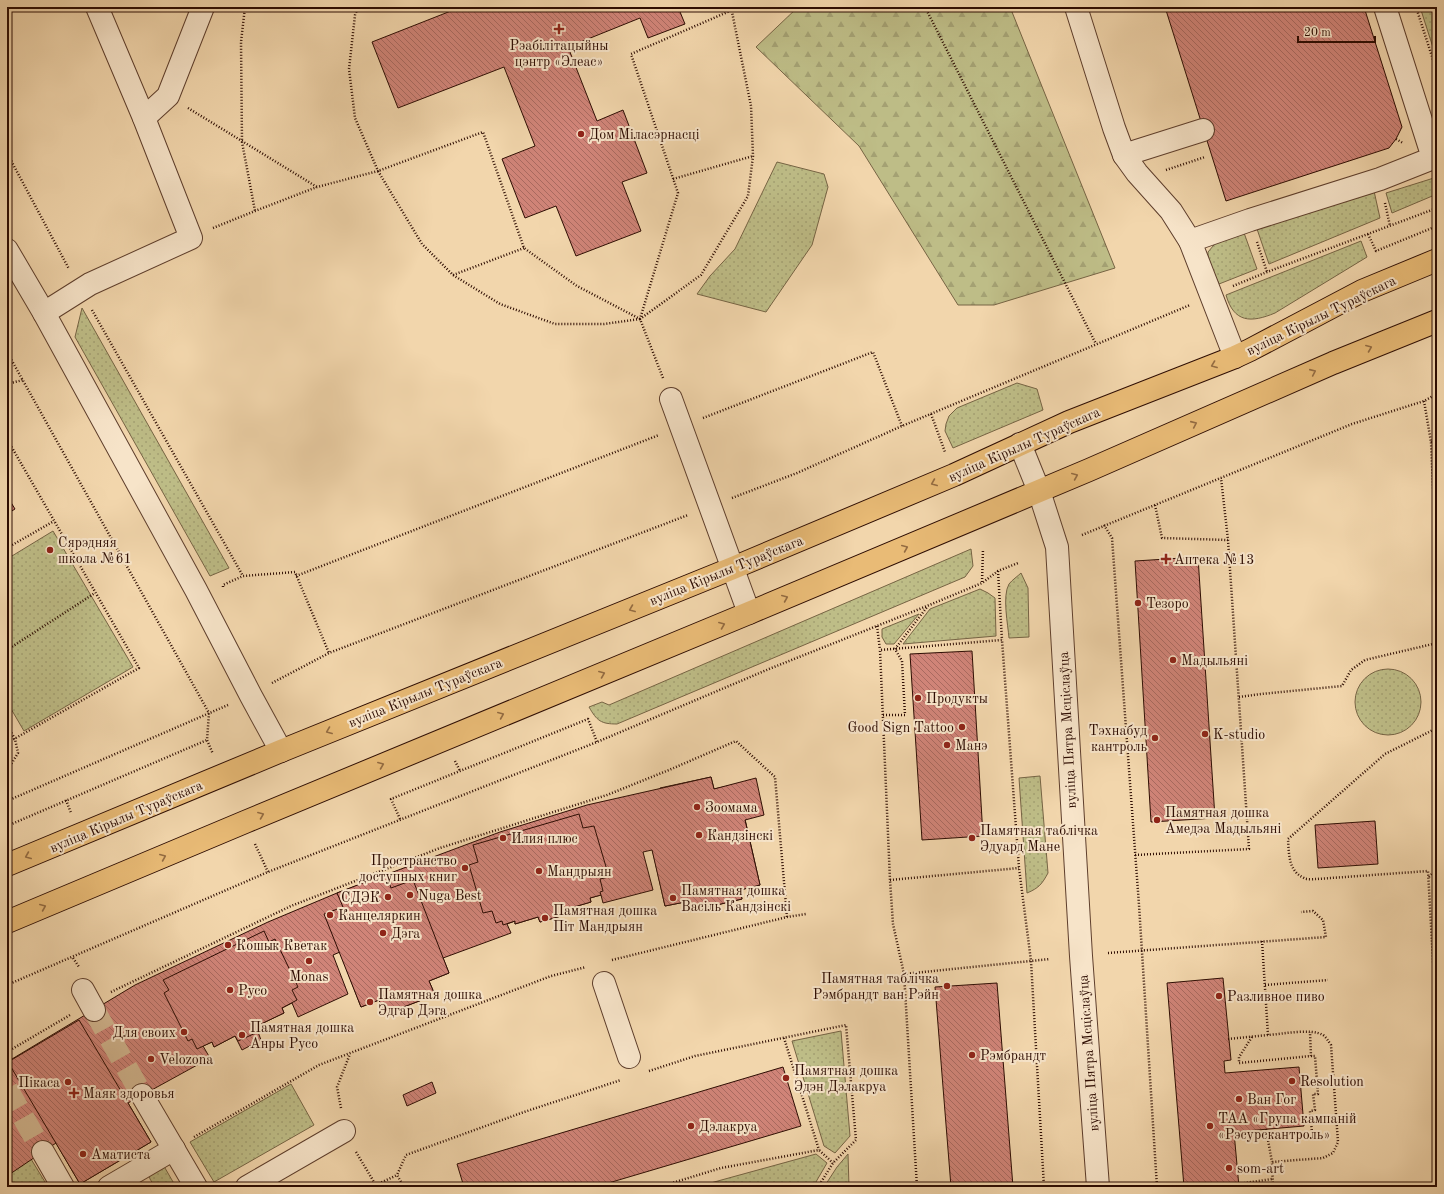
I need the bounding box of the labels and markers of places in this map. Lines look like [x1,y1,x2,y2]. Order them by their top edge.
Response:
marker: Рэабілітацыйны цэнтр «Элеас» [553,23,565,35]
place label: Рэабілітацыйны цэнтр «Элеас» [509,39,609,69]
place label: Дом Міласэрнасці [589,128,700,142]
marker: Дом Міласэрнасці [576,129,586,139]
place label: Сярэдняя школа №61 [58,536,132,566]
marker: Сярэдняя школа №61 [45,545,55,555]
place label: Аптека №13 [1174,553,1254,567]
marker: Аптека №13 [1161,554,1171,564]
place label: Тезоро [1146,597,1189,611]
marker: Тезоро [1133,598,1143,608]
place label: Мадыльяні [1181,654,1248,668]
marker: Мадыльяні [1168,655,1178,665]
place label: Продукты [926,692,988,706]
marker: Продукты [913,693,923,703]
place label: Good Sign Tattoo [847,721,954,735]
marker: Good Sign Tattoo [957,722,967,732]
place label: Тэхнабуд кантроль [1089,724,1147,754]
place label: K-studio [1213,728,1265,742]
marker: K-studio [1200,729,1210,739]
marker: Тэхнабуд кантроль [1150,733,1160,743]
place label: Манэ [955,739,988,753]
marker: Манэ [942,740,952,750]
place label: Зоомама [705,801,758,815]
marker: Зоомама [692,802,702,812]
place label: Памятная дошка Амедэа Мадыльяні [1165,806,1281,836]
marker: Памятная дошка Амедэа Мадыльяні [1152,815,1162,825]
place label: Памятная таблічка Эдуард Мане [980,824,1098,854]
place label: Кандзінскі [707,829,773,843]
marker: Кандзінскі [694,830,704,840]
place label: Илия плюс [511,832,578,846]
marker: Илия плюс [498,833,508,843]
marker: Памятная таблічка Эдуард Мане [967,833,977,843]
place label: Пространство доступных книг [359,854,457,884]
marker: Пространство доступных книг [460,863,470,873]
place label: Мандрыян [547,865,612,879]
marker: Мандрыян [534,866,544,876]
place label: Памятная дошка Васіль Кандзінскі [681,884,791,914]
place label: Nuga Best [418,889,482,903]
marker: Nuga Best [405,890,415,900]
place label: СДЭК [341,891,380,905]
marker: СДЭК [383,892,393,902]
marker: Памятная дошка Васіль Кандзінскі [668,893,678,903]
place label: Памятная дошка Піт Мандрыян [553,904,657,934]
place label: Канцеляркин [338,909,421,923]
marker: Канцеляркин [325,910,335,920]
marker: Памятная дошка Піт Мандрыян [540,913,550,923]
place label: Дэга [391,927,420,941]
marker: Дэга [378,928,388,938]
place label: Кошык Кветак [236,939,327,953]
marker: Кошык Кветак [223,940,233,950]
marker: Monas [304,956,314,966]
place label: Monas [289,970,329,984]
place label: Памятная таблічка Рэмбрандт ван Рэйн [813,972,939,1002]
marker: Памятная таблічка Рэмбрандт ван Рэйн [942,981,952,991]
place label: Русо [238,984,267,998]
marker: Русо [225,985,235,995]
place label: Памятная дошка Эдгар Дэга [378,988,482,1018]
place label: Разливное пиво [1227,990,1325,1004]
marker: Разливное пиво [1214,991,1224,1001]
marker: Памятная дошка Эдгар Дэга [365,997,375,1007]
place label: Памятная дошка Анры Русо [250,1021,354,1051]
place label: Для своих [113,1026,176,1040]
marker: Для своих [179,1027,189,1037]
marker: Памятная дошка Анры Русо [237,1030,247,1040]
place label: Рэмбрандт [980,1049,1046,1063]
marker: Рэмбрандт [967,1050,977,1060]
place label: Velozona [159,1053,213,1067]
marker: Velozona [146,1054,156,1064]
place label: Памятная дошка Эдэн Дэлакруа [794,1064,898,1094]
marker: Памятная дошка Эдэн Дэлакруа [781,1073,791,1083]
place label: Resolution [1300,1075,1364,1089]
place label: Пікаса [18,1076,60,1090]
marker: Resolution [1287,1076,1297,1086]
marker: Пікаса [63,1077,73,1087]
marker: Маяк здоровья [68,1087,80,1099]
place label: Маяк здоровья [83,1087,174,1101]
place label: Ван Гог [1247,1093,1296,1107]
marker: Ван Гог [1234,1094,1244,1104]
place label: ТАА «Група кампаній «Рэсурскантроль» [1218,1112,1356,1142]
place label: Дэлакруа [699,1120,758,1134]
marker: Дэлакруа [686,1121,696,1131]
marker: ТАА «Група кампаній «Рэсурскантроль» [1205,1121,1215,1131]
place label: Аматиста [91,1148,151,1162]
marker: Аматиста [78,1149,88,1159]
place label: som-art [1237,1162,1284,1176]
marker: som-art [1224,1163,1234,1173]

